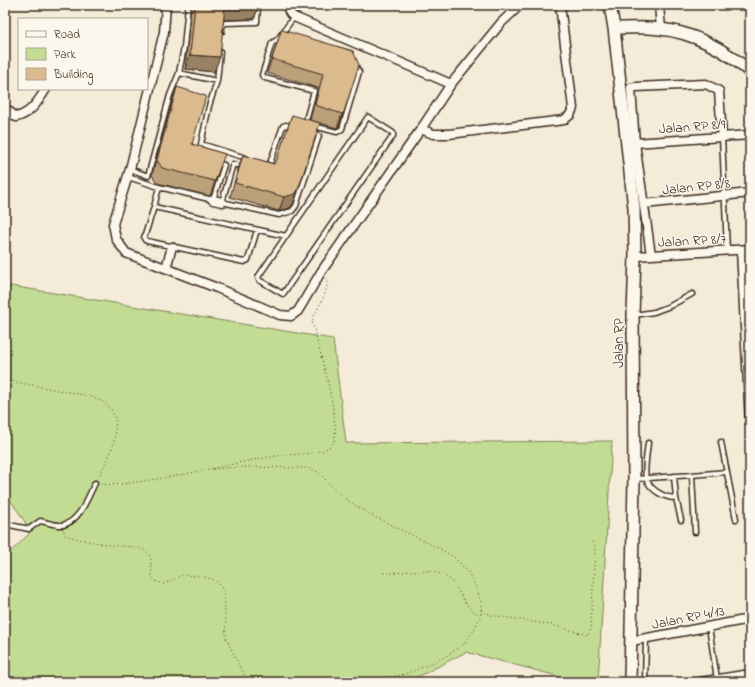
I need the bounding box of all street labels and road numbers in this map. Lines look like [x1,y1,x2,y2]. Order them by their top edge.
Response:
street label: Jalan RP 8/9 [658,115,727,140]
street label: Jalan RP 8/8 [661,173,731,201]
street label: Jalan RP 8/7 [657,229,727,254]
street label: Jalan RP [609,317,630,368]
street label: Jalan RP 4/13 [650,601,727,636]

